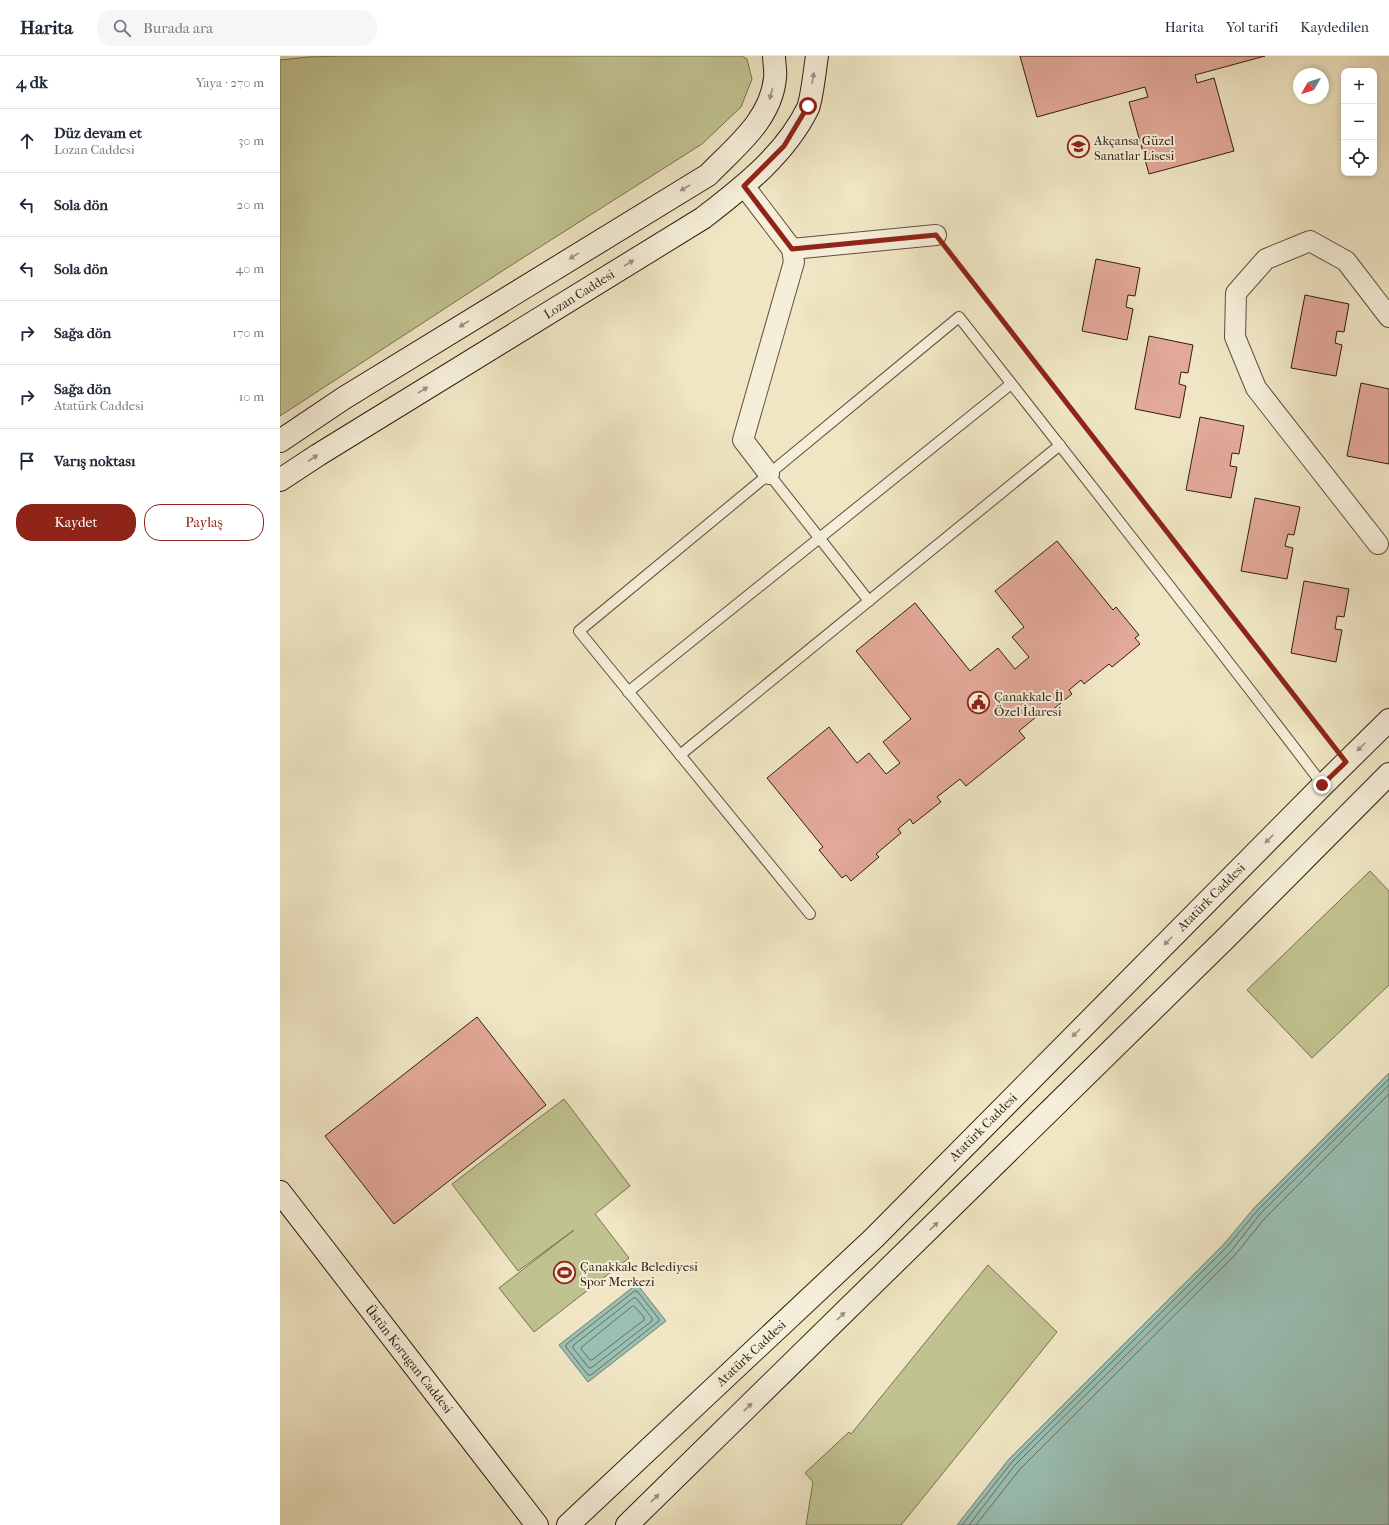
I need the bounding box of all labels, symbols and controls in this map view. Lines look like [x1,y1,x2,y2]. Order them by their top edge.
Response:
search box [97,10,377,46]
text: Harita [20,17,73,39]
icon: search [111,17,133,39]
text: Burada ara [143,19,213,37]
text: Harita [1165,19,1204,36]
text: Yol tarifi [1226,19,1278,36]
text: Kaydedilen [1300,19,1369,36]
north arrow [1293,68,1329,104]
map controls [1341,68,1377,176]
button: + [1341,68,1377,104]
text: 4 dk [16,72,48,92]
one-way arrow [810,72,816,85]
text: Yaya · 270 m [196,75,264,90]
one-way arrow [768,89,774,101]
route start [799,97,817,115]
button: − [1341,104,1377,140]
text: Düz devam et [54,124,142,142]
icon: ahead [16,130,38,152]
text: 30 m [238,133,264,148]
place label: Akçansa Güzel Sanatlar Lisesi [1093,133,1175,163]
school or university icon: Akçansa Güzel Sanatlar Lisesi [1065,134,1091,160]
button: locate [1341,140,1377,176]
text: Lozan Caddesi [54,142,135,157]
one-way arrow [679,185,691,192]
icon: left [16,194,38,216]
text: Sola dön [54,196,108,214]
text: 20 m [237,197,264,212]
one-way arrow [569,252,579,260]
icon: left [16,258,38,280]
text: Sola dön [54,260,108,278]
one-way arrow [623,260,635,267]
text: 40 m [236,261,264,276]
street label: Lozan Caddesi [541,266,617,322]
one-way arrow [458,321,470,328]
icon: right [16,322,38,344]
text: Sağa dön [54,324,111,342]
text: 170 m [232,325,264,340]
text: Sağa dön [54,380,111,398]
icon: right [16,386,38,408]
one-way arrow [418,386,428,394]
text: 10 m [239,389,264,404]
text: Atatürk Caddesi [54,398,144,413]
icon: arrive [16,450,38,472]
text: Varış noktası [54,452,135,470]
one-way arrow [307,454,318,462]
button: Kaydet [16,504,136,541]
button: Paylaş [144,504,264,541]
place label: Çanakkale İl Özel İdaresi [994,689,1063,719]
public building icon: Çanakkale İl Özel İdaresi [966,690,992,716]
one-way arrow [1356,742,1366,752]
route end [1313,776,1331,794]
one-way arrow [1264,834,1274,844]
street label: Atatürk Caddesi [1173,860,1248,935]
one-way arrow [1163,936,1173,946]
one-way arrow [1071,1028,1081,1038]
street label: Atatürk Caddesi [945,1090,1020,1165]
one-way arrow [929,1221,939,1230]
place label: Çanakkale Belediyesi Spor Merkezi [580,1259,698,1289]
sports icon: Çanakkale Belediyesi Spor Merkezi [551,1260,577,1286]
street label: Üstün Korugan Caddesi [362,1302,456,1416]
one-way arrow [836,1312,846,1321]
street label: Atatürk Caddesi [712,1317,789,1390]
one-way arrow [743,1402,753,1412]
one-way arrow [650,1493,660,1503]

